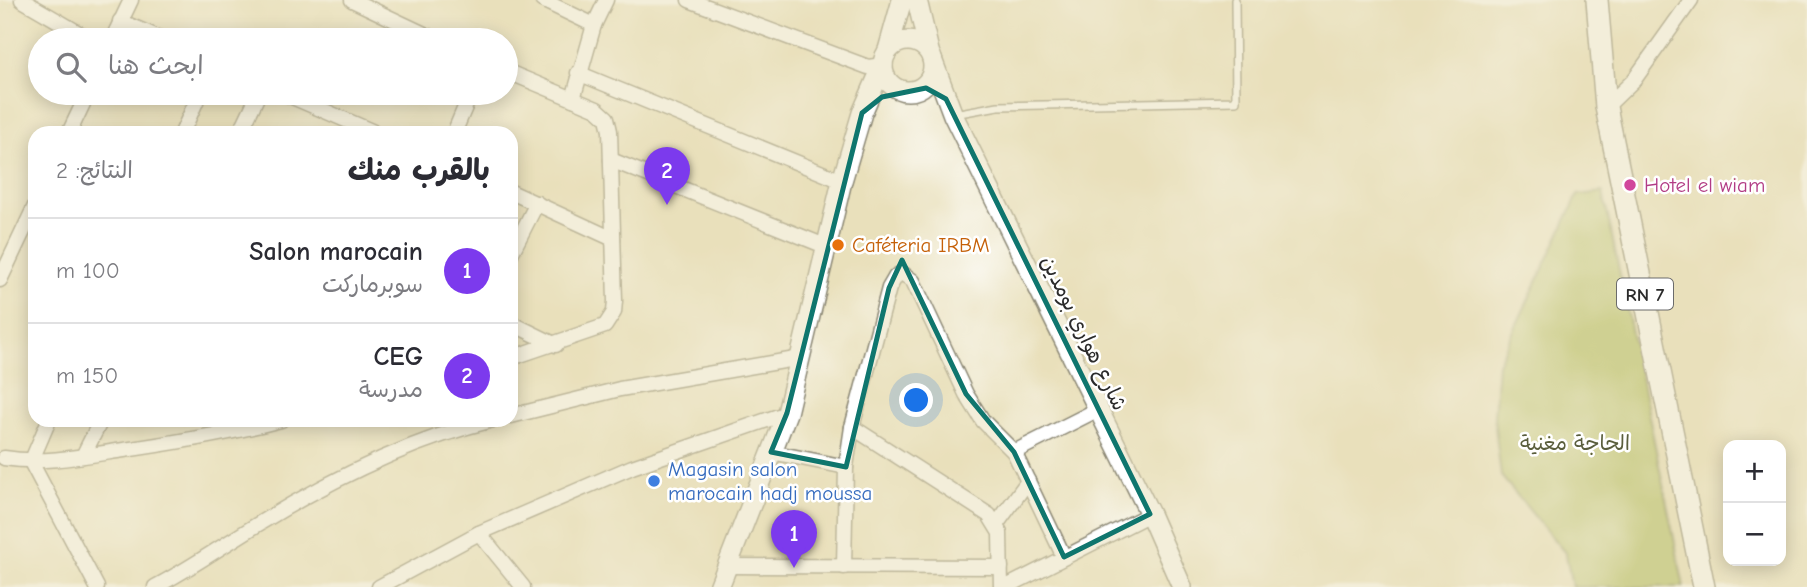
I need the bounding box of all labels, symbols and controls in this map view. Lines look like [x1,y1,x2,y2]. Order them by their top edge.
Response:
search box [28,28,518,105]
icon: search [52,48,90,86]
text: ابحث هنا [108,51,204,81]
pin: 2 [644,147,690,205]
text: بالقرب منك [348,153,490,188]
text: النتائج: 2 [56,157,133,184]
place label: Hotel el wiam [1644,173,1765,197]
marker: Hotel el wiam [1622,177,1638,193]
place label: Caféteria IRBM [852,233,990,257]
text: Salon marocain [249,237,423,267]
marker: Caféteria IRBM [830,237,846,253]
street label: شارع هواري بومدين [1033,252,1132,416]
text: 100 m [56,257,120,284]
text: 1 [462,257,472,284]
text: سوبرماركت [322,271,423,298]
road number: RN 7 [1617,278,1673,310]
text: CEG [374,342,423,372]
text: 150 m [56,362,118,389]
text: 2 [461,362,473,389]
text: مدرسة [359,376,423,403]
your location [899,383,933,417]
park label: الحاجة مغنية [1520,431,1630,455]
map controls [1723,440,1786,566]
button: + [1723,440,1786,503]
place label: Magasin salon marocain hadj moussa [668,457,872,505]
marker: Magasin salon marocain hadj moussa [646,473,662,489]
button: − [1723,503,1786,566]
pin: 1 [771,510,817,568]

